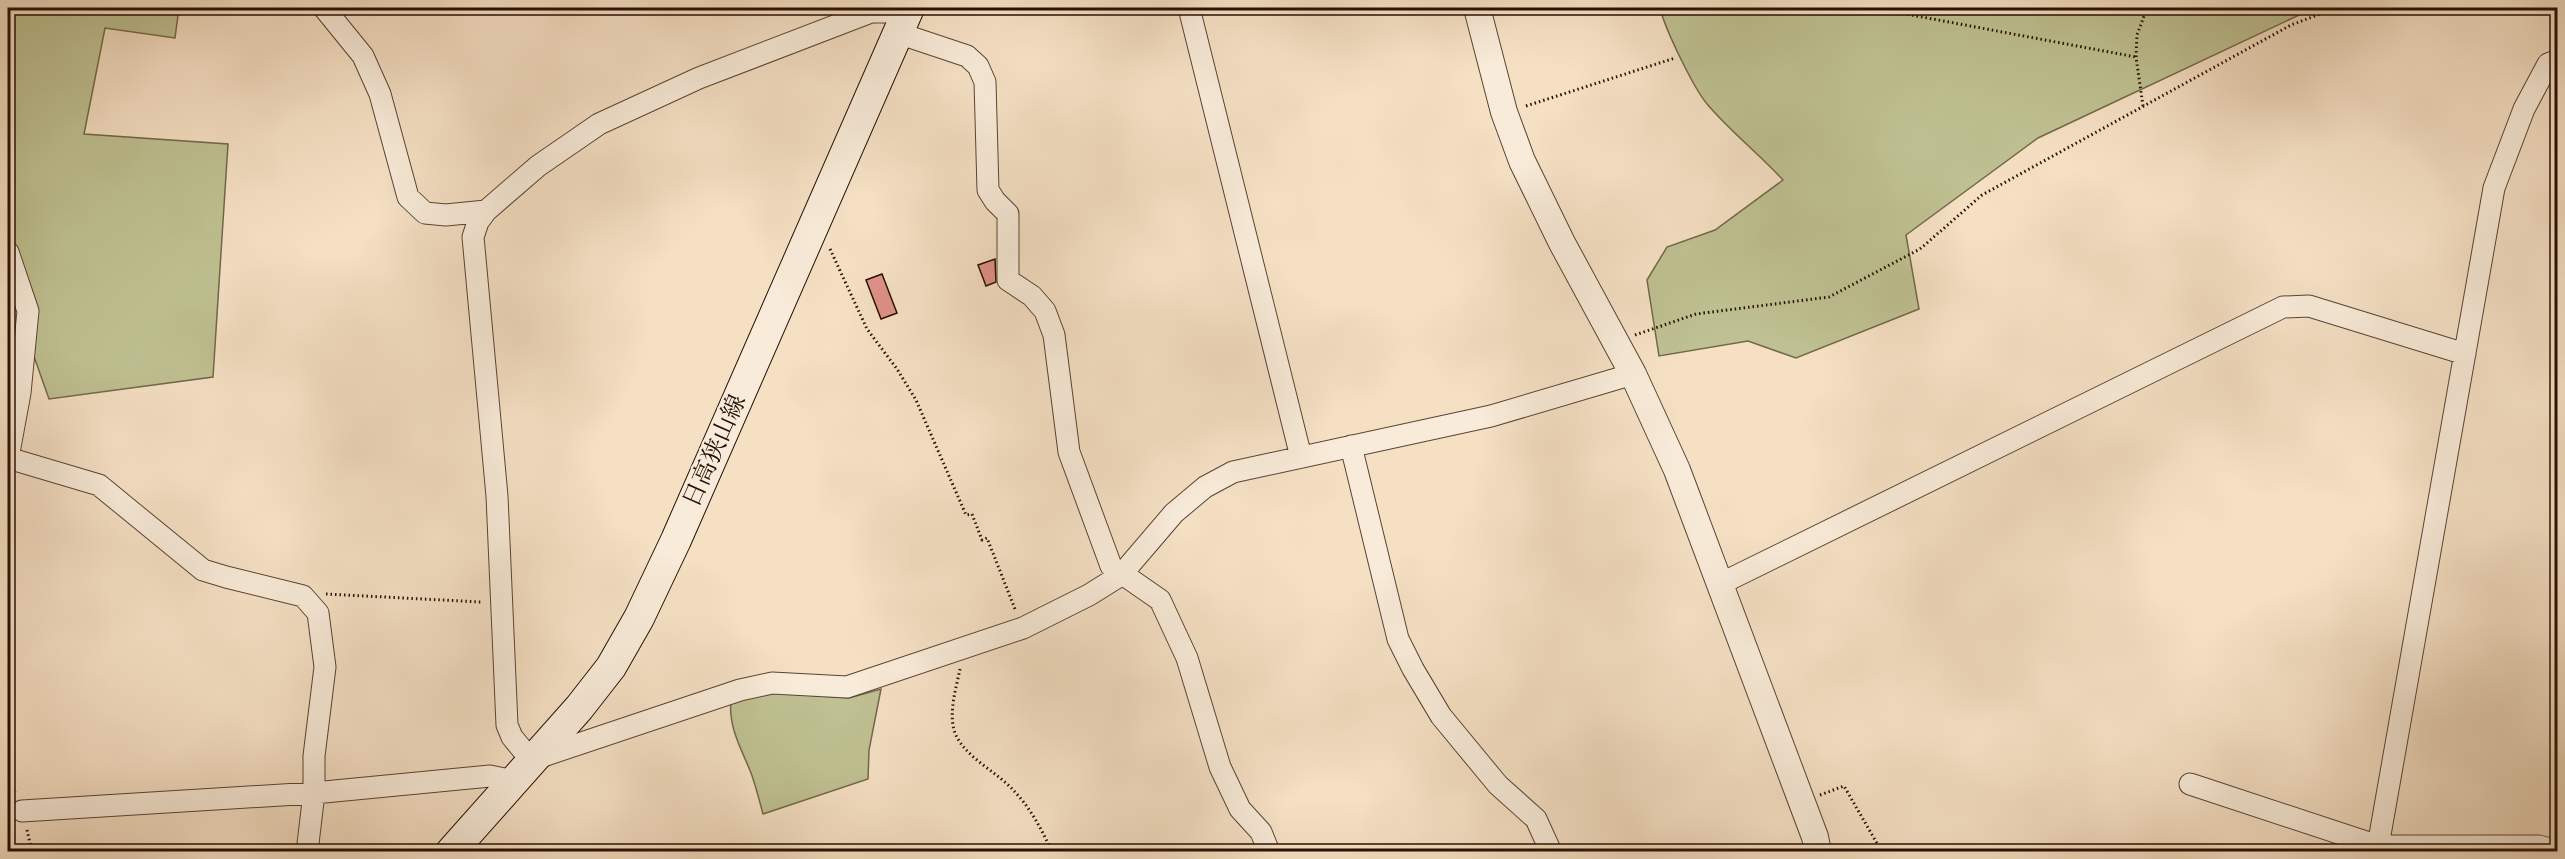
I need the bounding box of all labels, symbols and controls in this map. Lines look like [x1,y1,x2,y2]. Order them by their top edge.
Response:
street label: 日高狭山線 [677,390,753,512]

